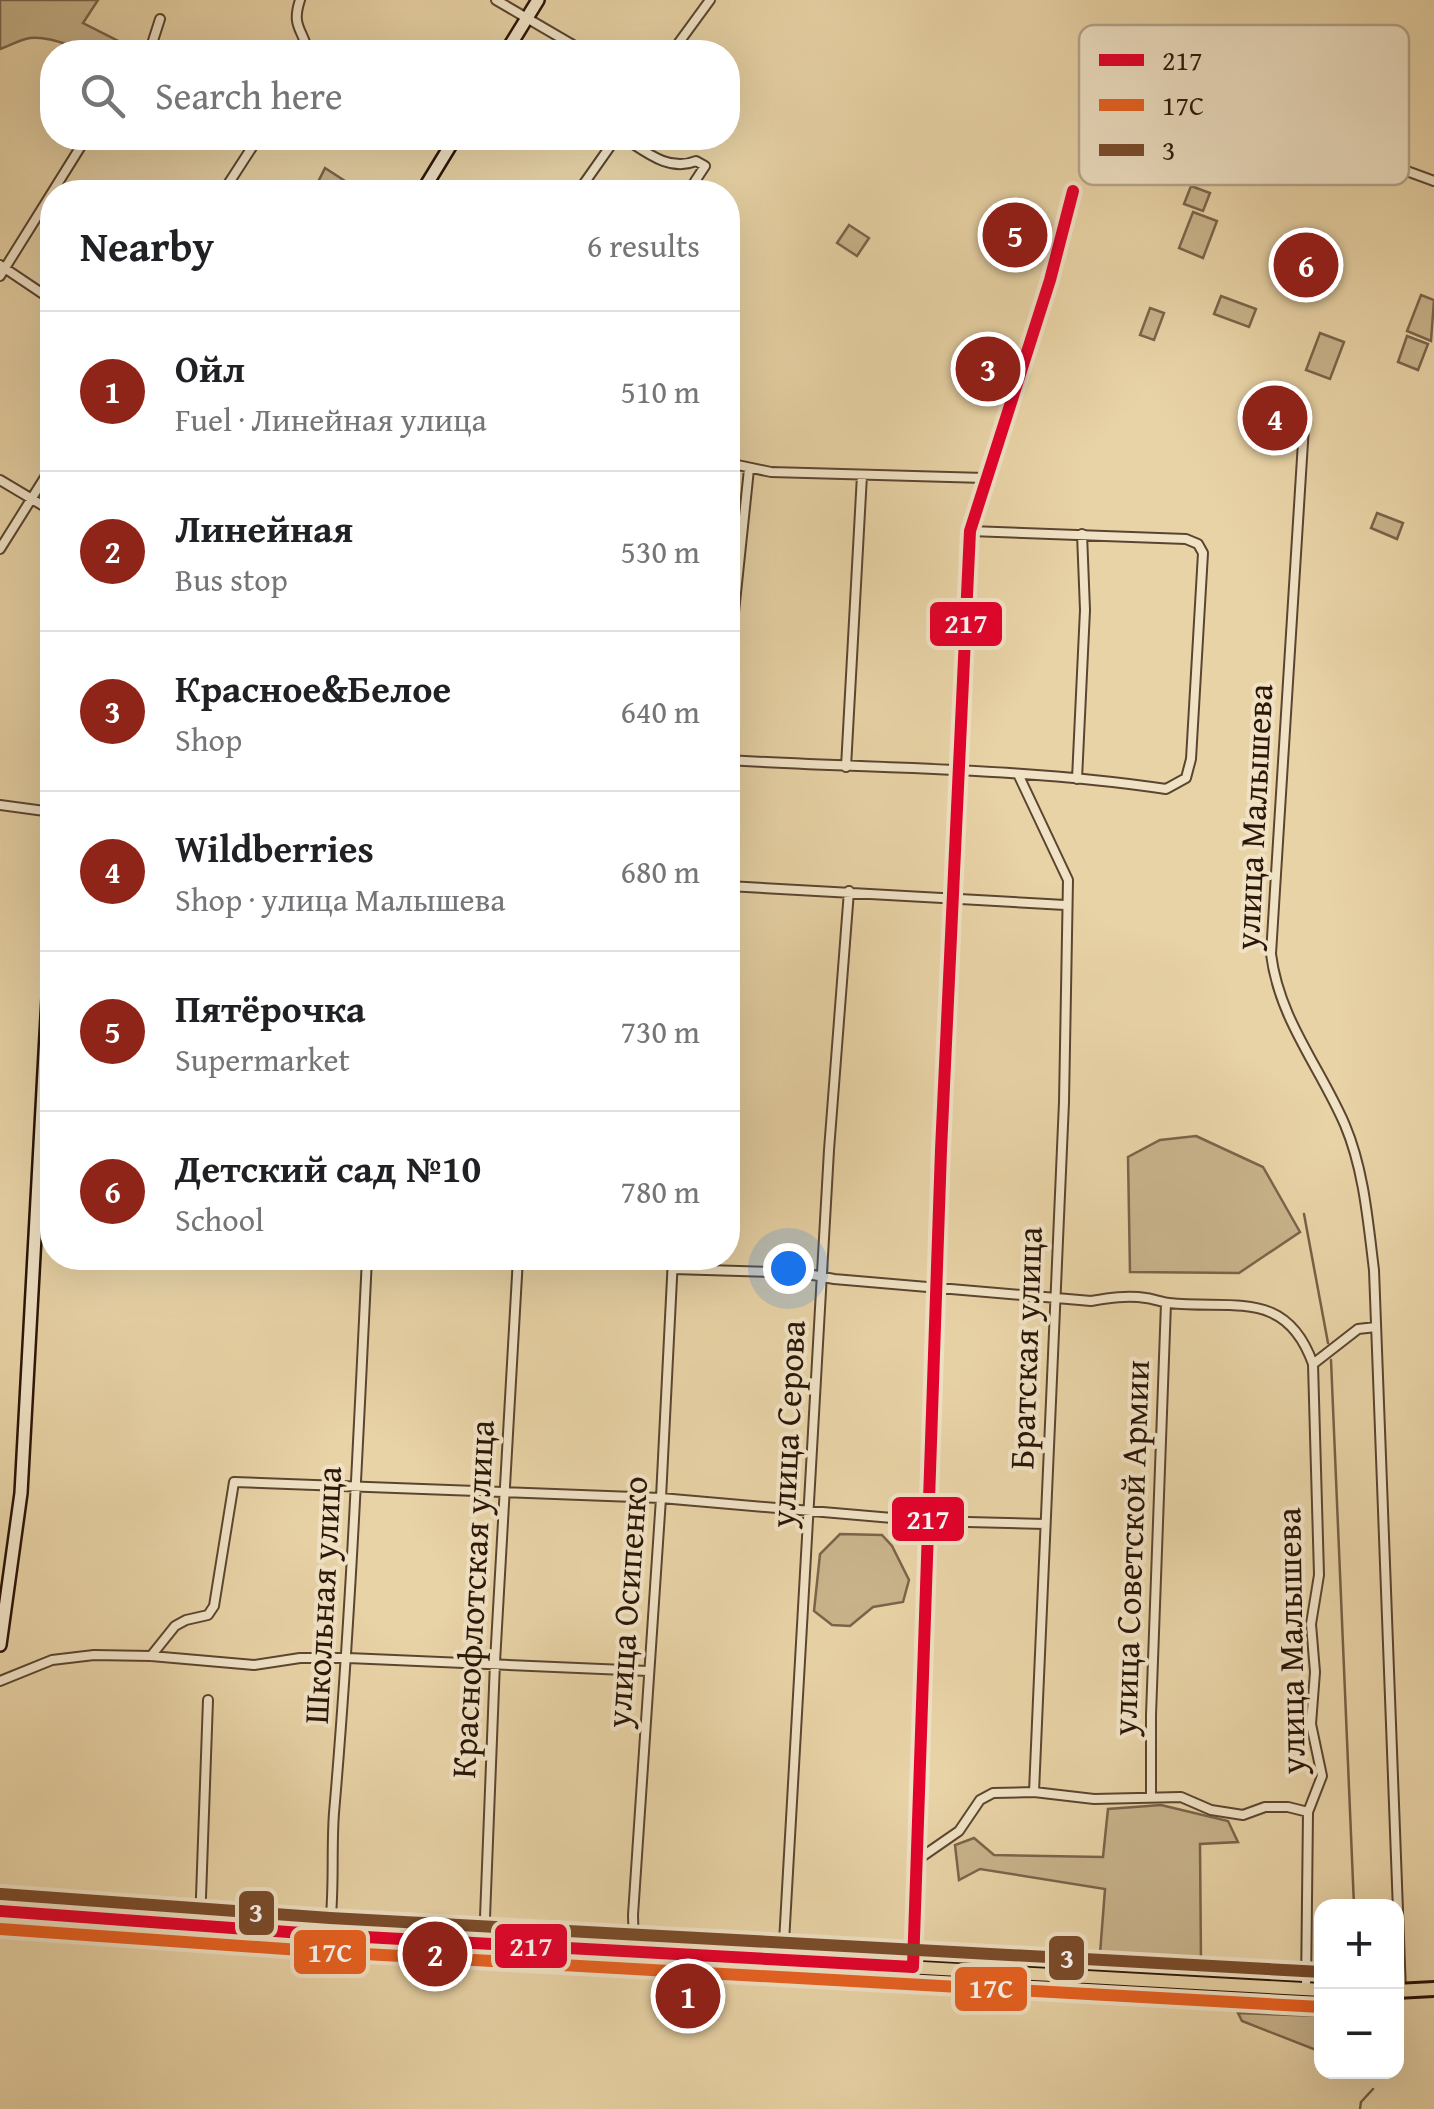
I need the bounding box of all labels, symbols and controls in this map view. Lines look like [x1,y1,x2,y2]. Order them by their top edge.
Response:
legend [1079,25,1409,185]
text: 217 [1162,39,1202,80]
search box [40,40,740,150]
text: Search here [155,67,343,123]
icon: search [75,68,130,123]
text: 17С [1162,84,1204,125]
text: 3 [1162,129,1175,170]
pin: 5 [982,198,1048,272]
text: Nearby [80,215,214,276]
text: 6 results [587,222,700,269]
pin: 6 [1274,228,1338,302]
pin: 3 [956,332,1020,406]
text: Ойл [175,340,245,396]
text: 1 [104,368,121,415]
text: 510 m [621,368,700,415]
pin: 4 [1242,380,1308,456]
text: Fuel · Линейная улица [175,396,487,443]
text: Линейная [175,500,353,556]
text: 2 [104,528,121,575]
text: 530 m [621,528,700,575]
text: Bus stop [175,556,288,603]
line badge: 217 [928,600,1004,648]
text: 217 [944,602,988,643]
text: Красное&Белое [175,660,451,716]
street label: улица Малышева [1221,682,1285,953]
text: 3 [104,688,121,735]
text: 640 m [621,688,700,735]
text: Shop [175,716,242,763]
text: Wildberries [175,820,374,876]
text: 4 [104,848,121,895]
text: 680 m [621,848,700,895]
text: Shop · улица Малышева [175,876,505,923]
text: Пятёрочка [175,980,365,1036]
text: 5 [104,1008,121,1055]
text: 730 m [621,1008,700,1055]
text: Supermarket [175,1036,350,1083]
text: Детский сад №10 [175,1140,481,1196]
text: 6 [104,1168,121,1215]
text: 780 m [621,1168,700,1215]
text: School [175,1196,264,1243]
street label: Братская улица [995,1226,1055,1470]
your location [763,1243,814,1294]
street label: улица Серова [756,1318,818,1530]
street label: улица Советской Армии [1098,1359,1162,1738]
street label: Краснофлотская улица [437,1418,507,1779]
street label: Школьная улица [290,1464,354,1725]
street label: улица Осипенко [592,1474,660,1731]
line badge: 217 [890,1495,966,1543]
text: 217 [906,1498,950,1539]
street label: улица Малышева [1262,1507,1318,1776]
line badge: 3 [237,1889,276,1937]
text: 3 [249,1891,263,1932]
map controls [1314,1899,1404,2079]
button: + [1314,1899,1404,1989]
pin: 2 [402,1916,468,1992]
line badge: 217 [493,1922,569,1970]
text: 217 [509,1925,553,1966]
line badge: 17С [292,1928,368,1976]
text: 17С [308,1931,352,1972]
line badge: 3 [1047,1934,1086,1982]
text: 3 [1060,1937,1074,1978]
pin: 1 [656,1958,720,2034]
line badge: 17С [953,1965,1029,2013]
text: 17С [969,1967,1013,2008]
button: − [1314,1989,1404,2079]

